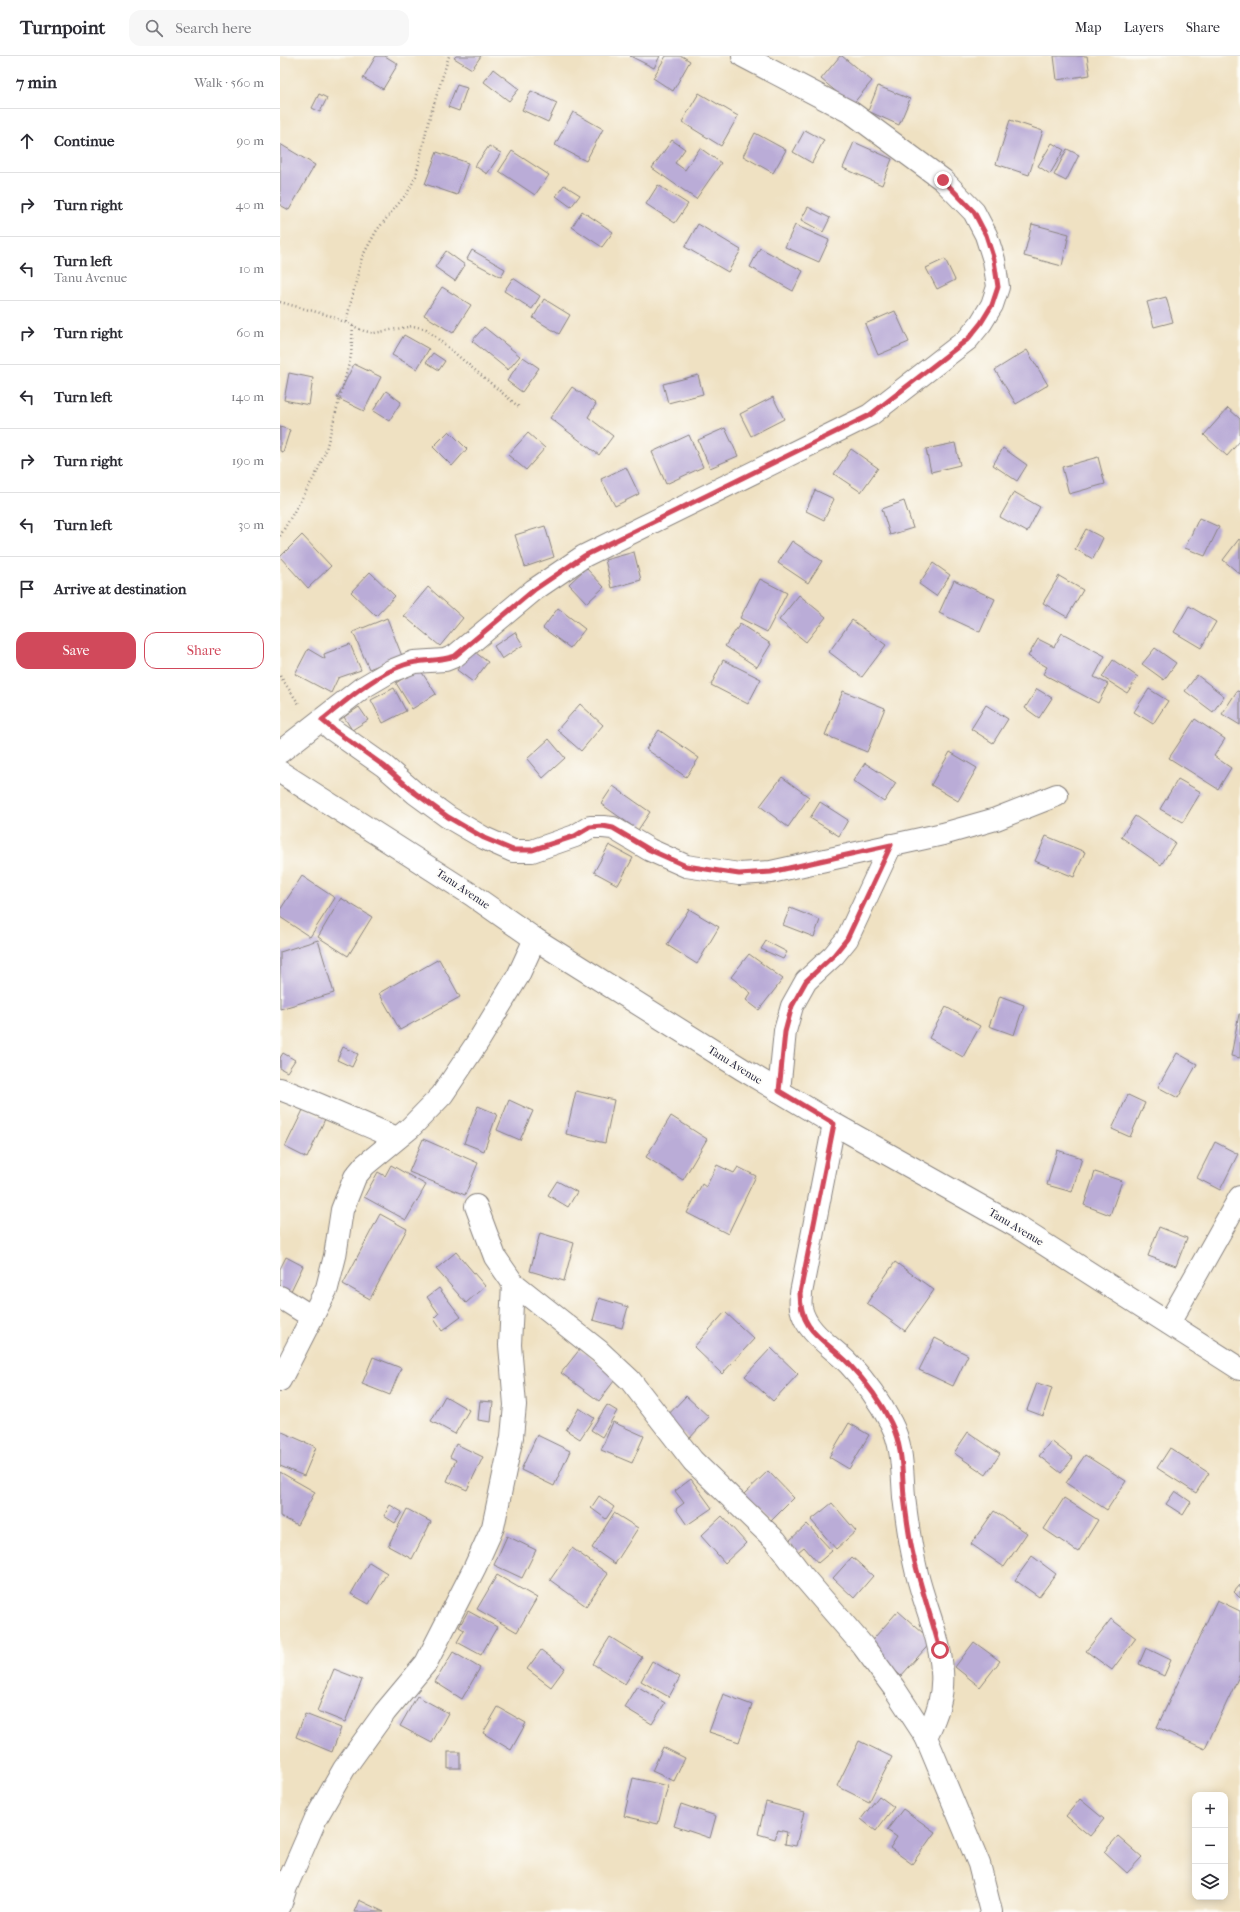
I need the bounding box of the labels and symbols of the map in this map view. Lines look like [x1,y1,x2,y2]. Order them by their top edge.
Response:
route end [934,171,952,189]
street label: Tanu Avenue [434,866,493,912]
street label: Tanu Avenue [705,1043,765,1087]
street label: Tanu Avenue [986,1205,1046,1249]
route start [931,1641,949,1659]

